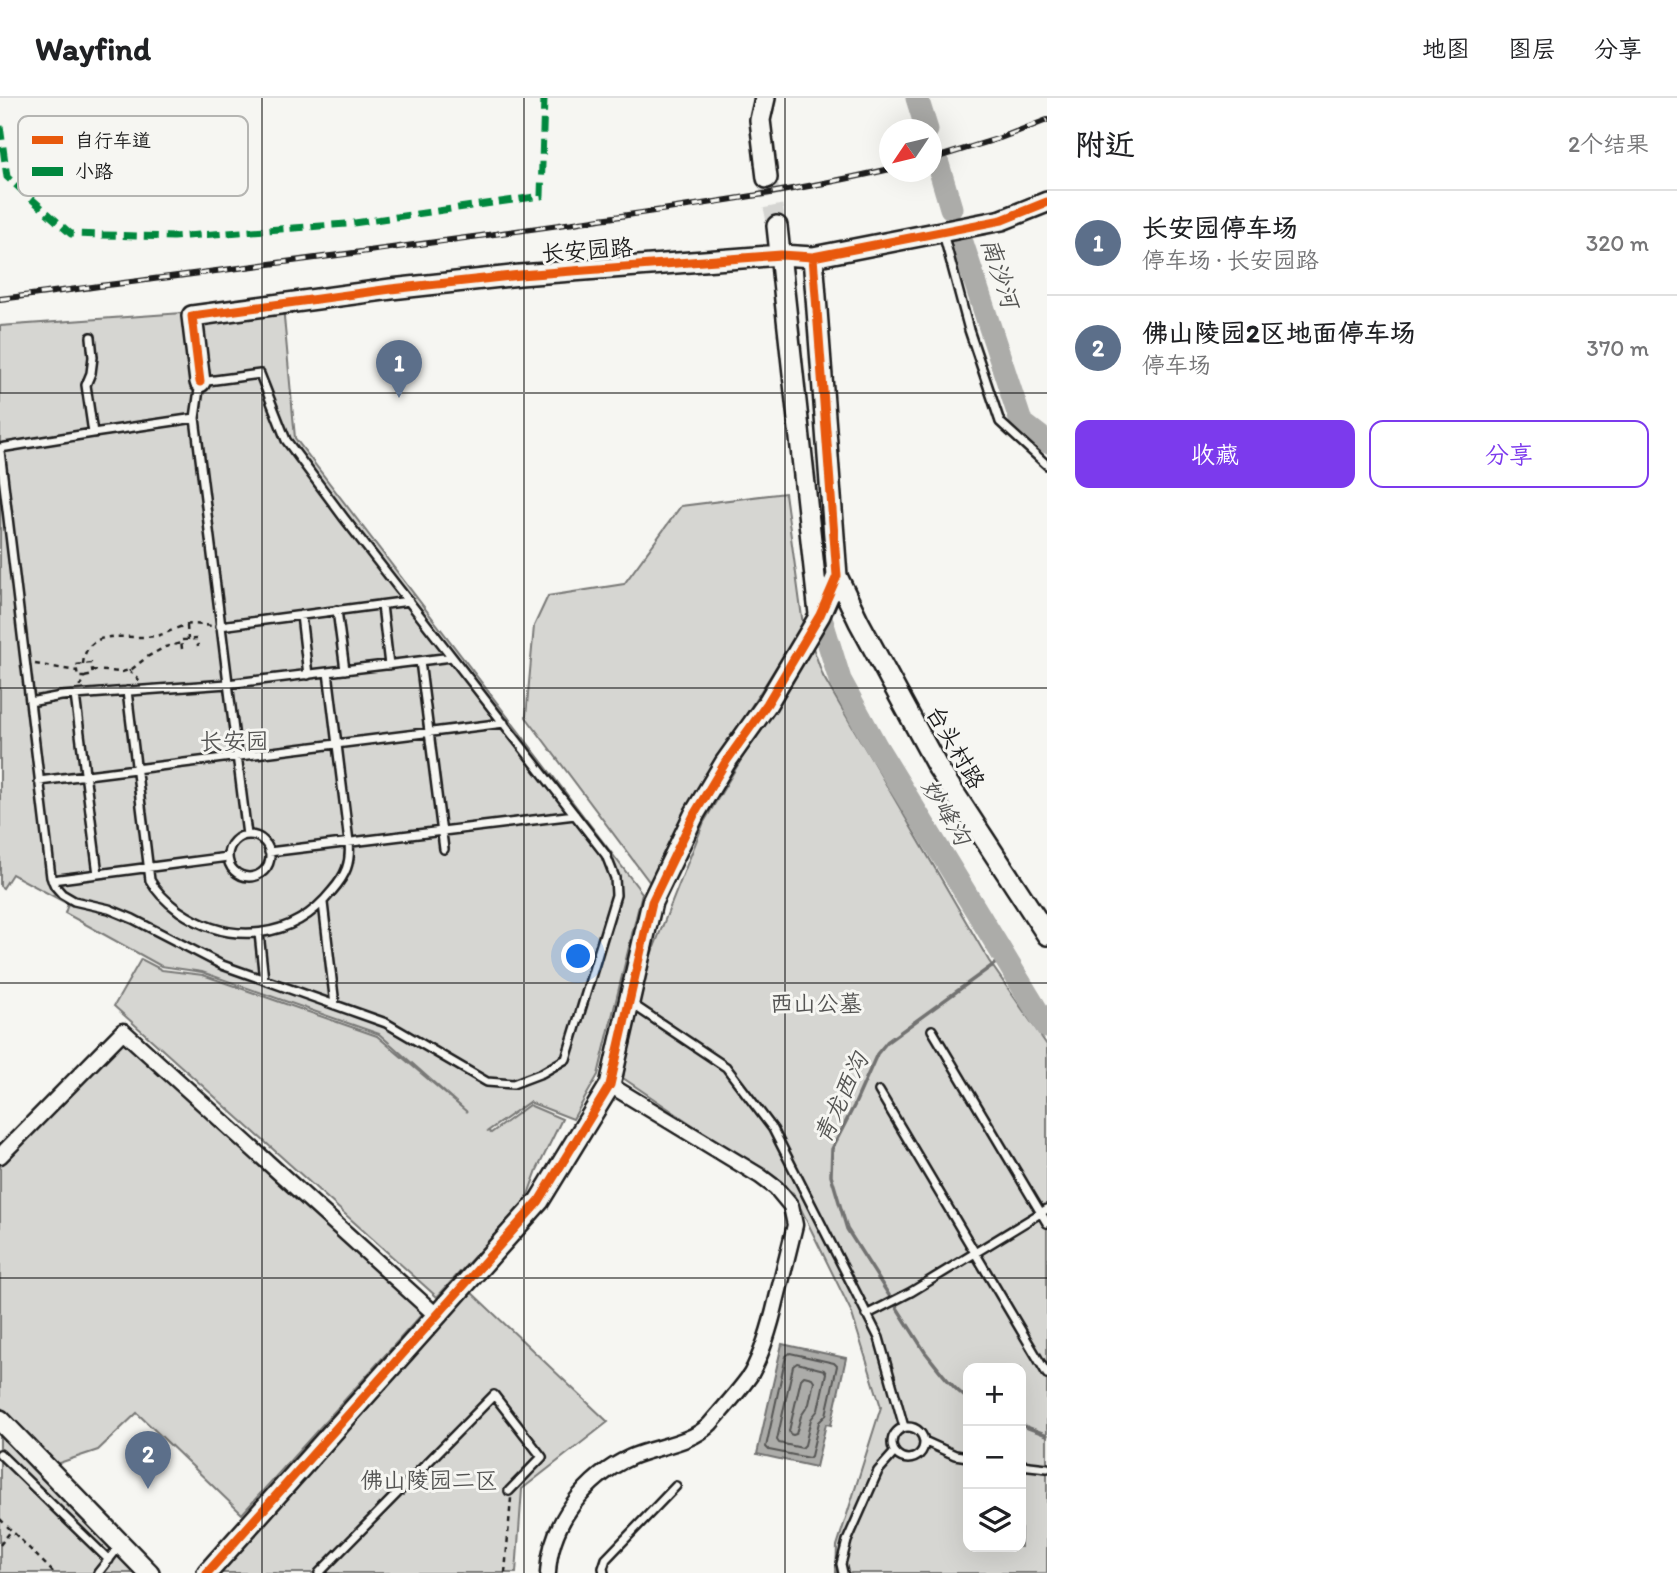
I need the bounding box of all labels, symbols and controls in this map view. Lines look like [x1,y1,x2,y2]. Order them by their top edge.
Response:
text: Wayfind [35,29,151,68]
text: 地图 [1422,34,1470,63]
text: 图层 [1508,34,1556,63]
text: 分享 [1594,34,1642,63]
legend [18,116,248,196]
north arrow [879,119,942,182]
text: 附近 [1075,126,1135,163]
text: 自行车道 [75,129,151,152]
text: 2个结果 [1568,130,1649,158]
text: 小路 [75,160,113,183]
text: 长安园停车场 [1142,212,1298,244]
text: 1 [1093,229,1103,257]
text: 320 m [1586,229,1649,257]
street label: 长安园路 [540,233,634,267]
water label: 南沙河 [976,234,1027,315]
text: 停车场 · 长安园路 [1142,246,1319,274]
text: 佛山陵园2区地面停车场 [1142,317,1416,349]
text: 2 [1092,334,1104,362]
text: 370 m [1586,334,1649,362]
pin: 1 [376,340,422,398]
text: 停车场 [1142,351,1211,379]
button: 收藏 [1075,420,1355,488]
button: 分享 [1369,420,1649,488]
street label: 台头村路 [921,700,991,794]
park label: 长安园 [200,727,269,755]
water label: 妙峰沟 [915,773,978,852]
your location [561,939,595,973]
park label: 西山公墓 [770,989,862,1017]
water label: 青龙西沟 [807,1046,875,1147]
map controls [963,1363,1026,1552]
button: + [963,1363,1026,1426]
button: − [963,1426,1026,1489]
pin: 2 [125,1431,171,1489]
park label: 佛山陵园二区 [360,1466,498,1494]
button: layers [963,1489,1026,1552]

